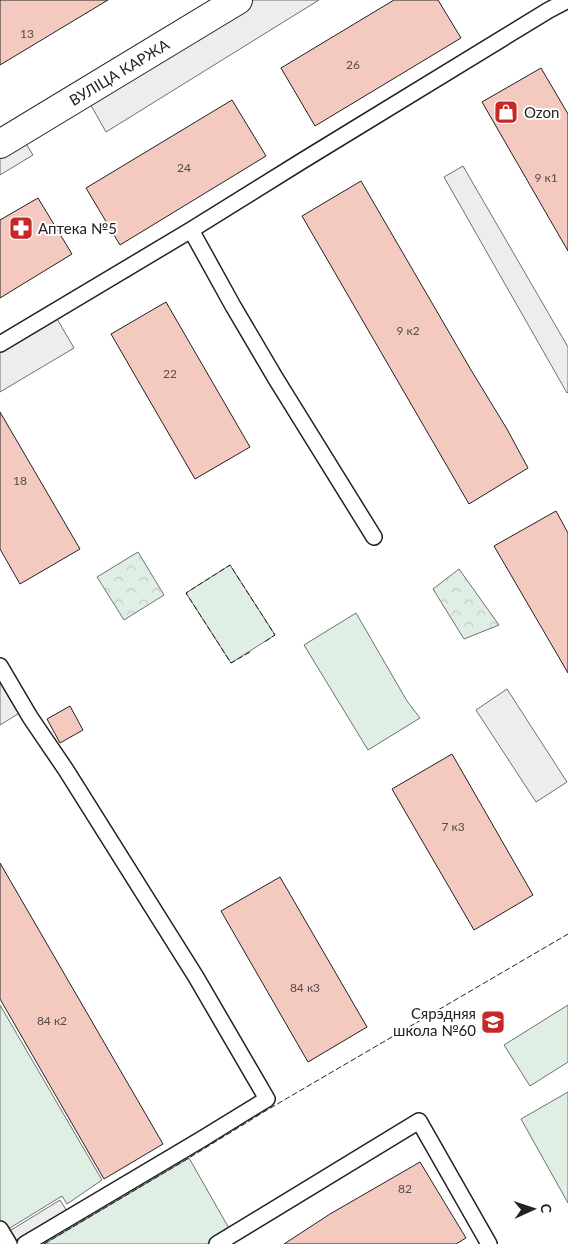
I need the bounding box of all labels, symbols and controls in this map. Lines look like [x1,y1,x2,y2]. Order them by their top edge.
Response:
house number: 13 [20,26,34,41]
street label: ВУЛІЦА КАРЖА [66,35,173,109]
house number: 26 [346,57,360,72]
shop icon: Ozon [493,99,519,125]
place label: Ozon [524,103,559,121]
house number: 24 [177,160,191,175]
house number: 9 к1 [534,170,558,185]
pharmacy icon: Аптека №5 [8,215,34,241]
place label: Аптека №5 [38,219,117,237]
house number: 9 к2 [396,323,420,338]
house number: 22 [163,366,177,381]
house number: 18 [13,473,27,488]
house number: 7 к3 [441,819,465,834]
house number: 84 к3 [290,980,320,995]
place label: Сярэдняя школа №60 [393,1004,476,1039]
school or university icon: Сярэдняя школа №60 [480,1009,506,1035]
house number: 84 к2 [37,1013,67,1028]
house number: 82 [398,1181,412,1196]
north arrow [508,1184,558,1234]
text: С [538,1203,555,1214]

